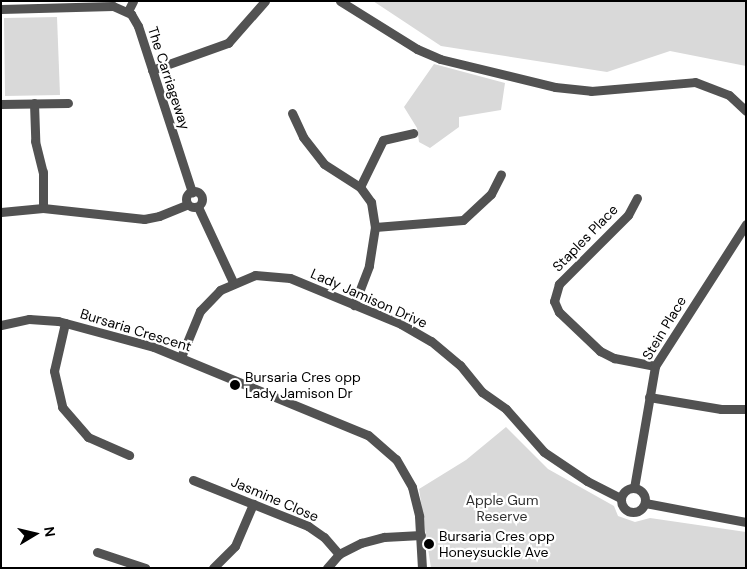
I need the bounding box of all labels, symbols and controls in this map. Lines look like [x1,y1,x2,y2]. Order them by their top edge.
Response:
street label: The Carriageway [144,24,194,132]
street label: Staples Place [549,201,621,275]
street label: Lady Jamison Drive [308,265,430,331]
street label: Stein Place [638,293,690,363]
street label: Bursaria Crescent [78,305,194,355]
place label: Bursaria Cres opp Lady Jamison Dr [245,369,361,402]
marker: Bursaria Cres opp Lady Jamison Dr [229,379,241,391]
street label: Jasmine Close [229,473,321,525]
park label: Apple Gum Reserve [466,492,538,524]
north arrow [10,509,60,559]
text: N [40,525,60,538]
place label: Bursaria Cres opp Honeysuckle Ave [439,528,555,560]
marker: Bursaria Cres opp Honeysuckle Ave [423,538,435,550]

